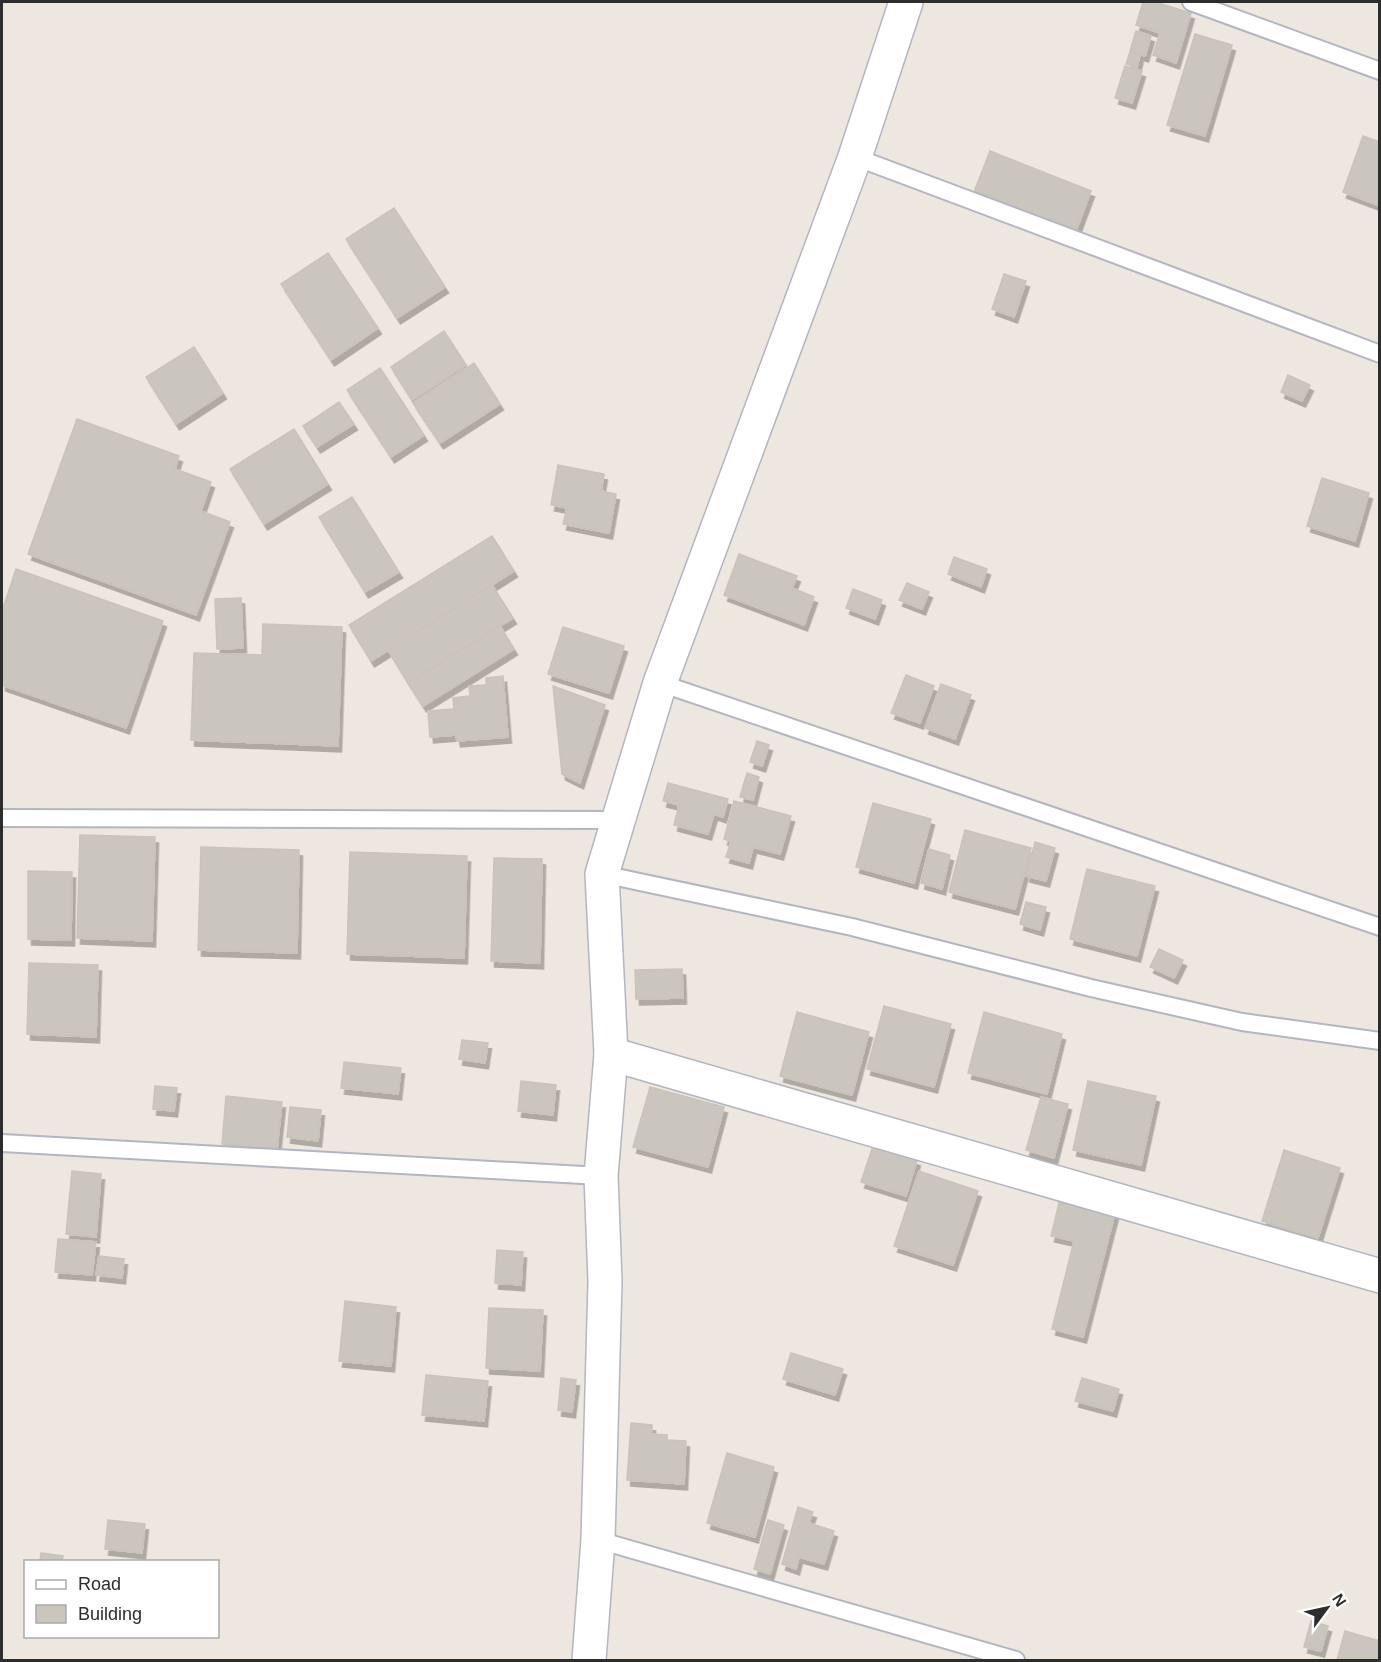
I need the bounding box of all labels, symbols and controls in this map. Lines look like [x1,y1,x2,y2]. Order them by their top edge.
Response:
legend [24,1560,219,1638]
text: Road [78,1574,121,1594]
north arrow [1297,1578,1357,1638]
text: N [1329,1591,1349,1610]
text: Building [78,1604,142,1624]

